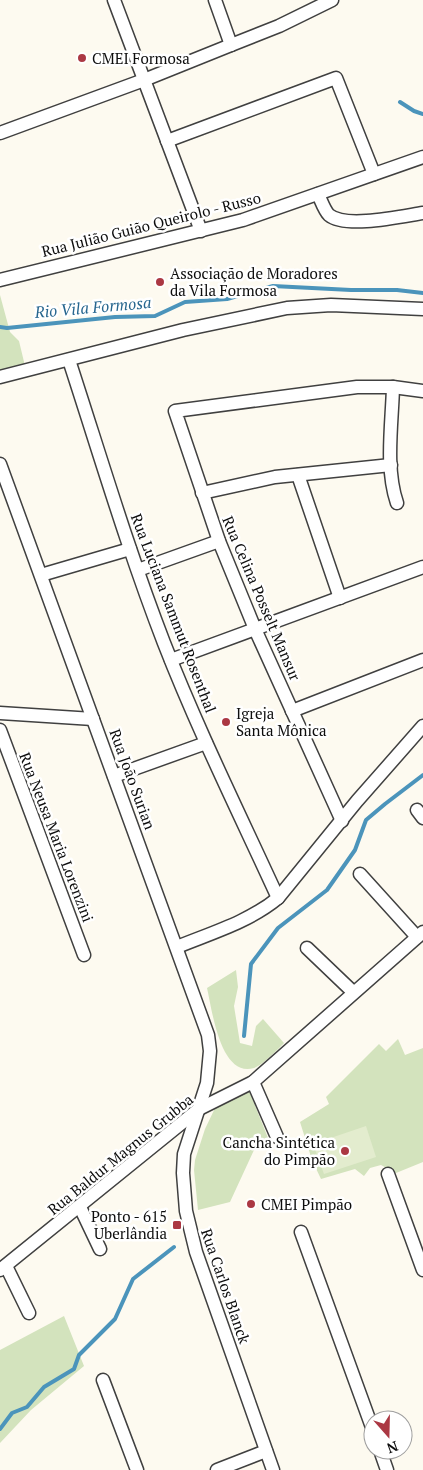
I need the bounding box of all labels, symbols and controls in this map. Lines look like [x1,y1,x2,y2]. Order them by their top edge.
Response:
place label: CMEI Formosa [92,48,190,68]
marker: CMEI Formosa [76,52,88,64]
street label: Rua Julião Guião Queirolo - Russo [39,187,263,261]
place label: Associação de Moradores da Vila Formosa [170,263,338,300]
marker: Associação de Moradores da Vila Formosa [154,276,166,288]
water label: Rio Vila Formosa [33,291,152,323]
street label: Rua Luciana Sammut Rosenthal [127,511,221,715]
street label: Rua Celina Posselt Mansur [218,513,306,683]
place label: Igreja Santa Mônica [236,703,327,740]
marker: Igreja Santa Mônica [220,716,232,728]
street label: Rua João Surian [106,726,161,832]
street label: Rua Neusa Maria Lorenzini [15,749,99,925]
street label: Rua Baldur Magnus Grubba [43,1089,197,1219]
place label: Cancha Sintética do Pimpão [223,1132,335,1169]
marker: Cancha Sintética do Pimpão [339,1145,351,1157]
place label: CMEI Pimpão [261,1194,352,1214]
marker: CMEI Pimpão [245,1198,257,1210]
place label: Ponto - 615 Uberlândia [91,1206,167,1243]
marker: Ponto - 615 Uberlândia [171,1219,183,1231]
street label: Rua Carlos Blanck [197,1226,255,1346]
north arrow [363,1410,413,1460]
text: N [384,1437,401,1459]

